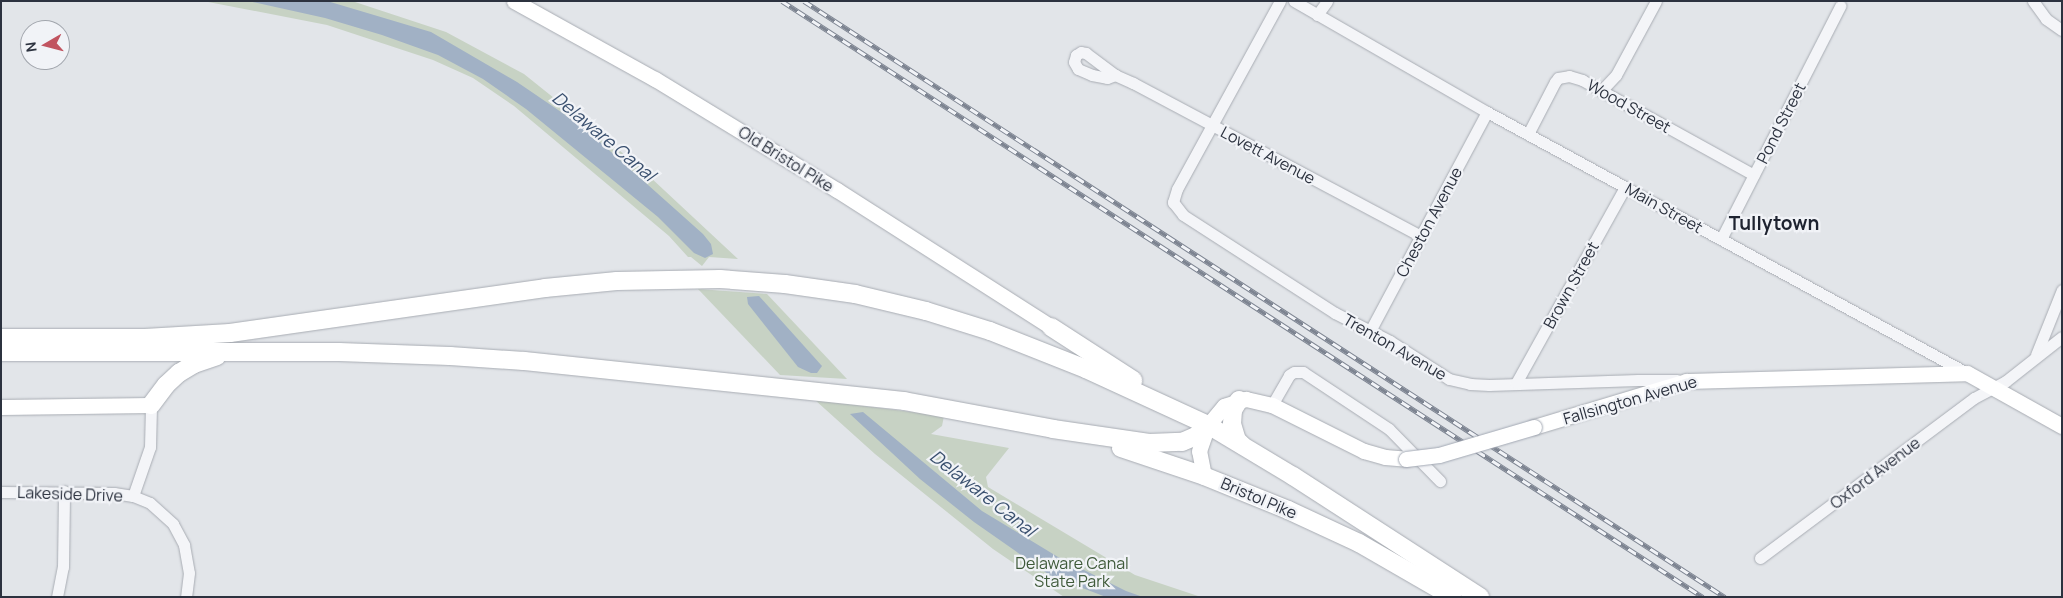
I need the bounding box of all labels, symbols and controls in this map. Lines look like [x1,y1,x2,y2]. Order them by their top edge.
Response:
north arrow [20,20,70,70]
text: N [21,41,41,53]
street label: Wood Street [1584,75,1674,137]
street label: Pond Street [1752,79,1810,167]
water label: Delaware Canal [548,87,660,185]
street label: Old Bristol Pike [735,122,837,196]
street label: Lovett Avenue [1217,122,1319,188]
street label: Cheston Avenue [1392,164,1466,280]
street label: Main Street [1622,179,1706,237]
district label: Tullytown [1729,213,1819,235]
street label: Brown Street [1539,238,1603,332]
street label: Trenton Avenue [1340,310,1450,384]
street label: Fallsington Avenue [1561,372,1699,428]
street label: Oxford Avenue [1826,433,1924,513]
water label: Delaware Canal [926,445,1040,541]
street label: Bristol Pike [1218,473,1300,523]
street label: Lakeside Drive [17,483,123,505]
park label: Delaware Canal State Park [1015,553,1129,591]

